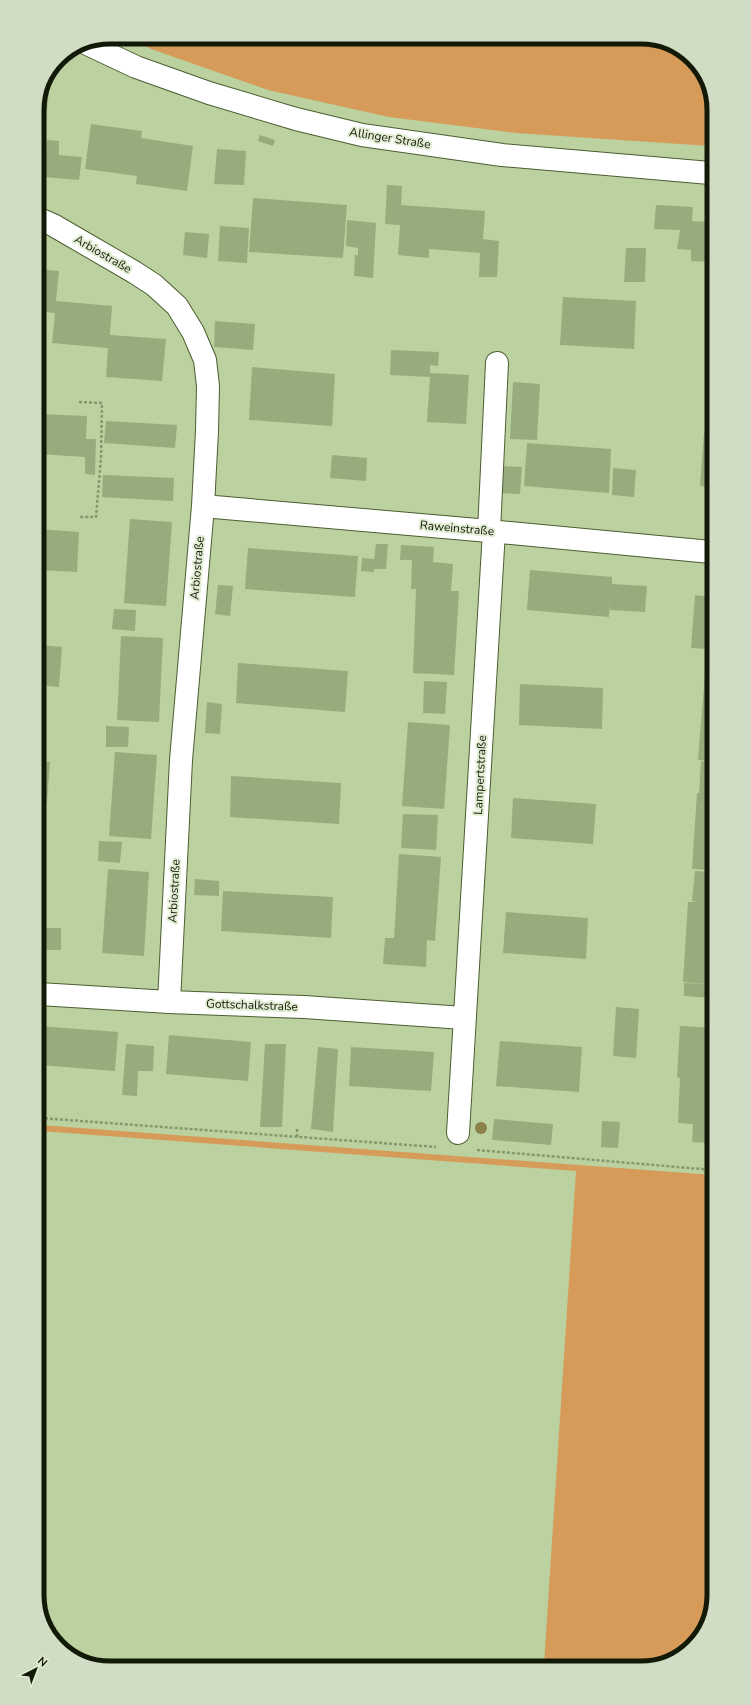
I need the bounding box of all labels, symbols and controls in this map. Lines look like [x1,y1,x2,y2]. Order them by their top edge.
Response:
street label: Allinger Straße [348,124,432,152]
street label: Arbiostraße [71,231,135,277]
street label: Raweinstraße [419,517,495,539]
street label: Arbiostraße [186,536,208,600]
street label: Lampertstraße [470,735,490,815]
street label: Arbiostraße [164,859,184,923]
street label: Gottschalkstraße [206,995,298,1015]
north arrow [16,1649,56,1689]
text: N [34,1654,50,1670]

